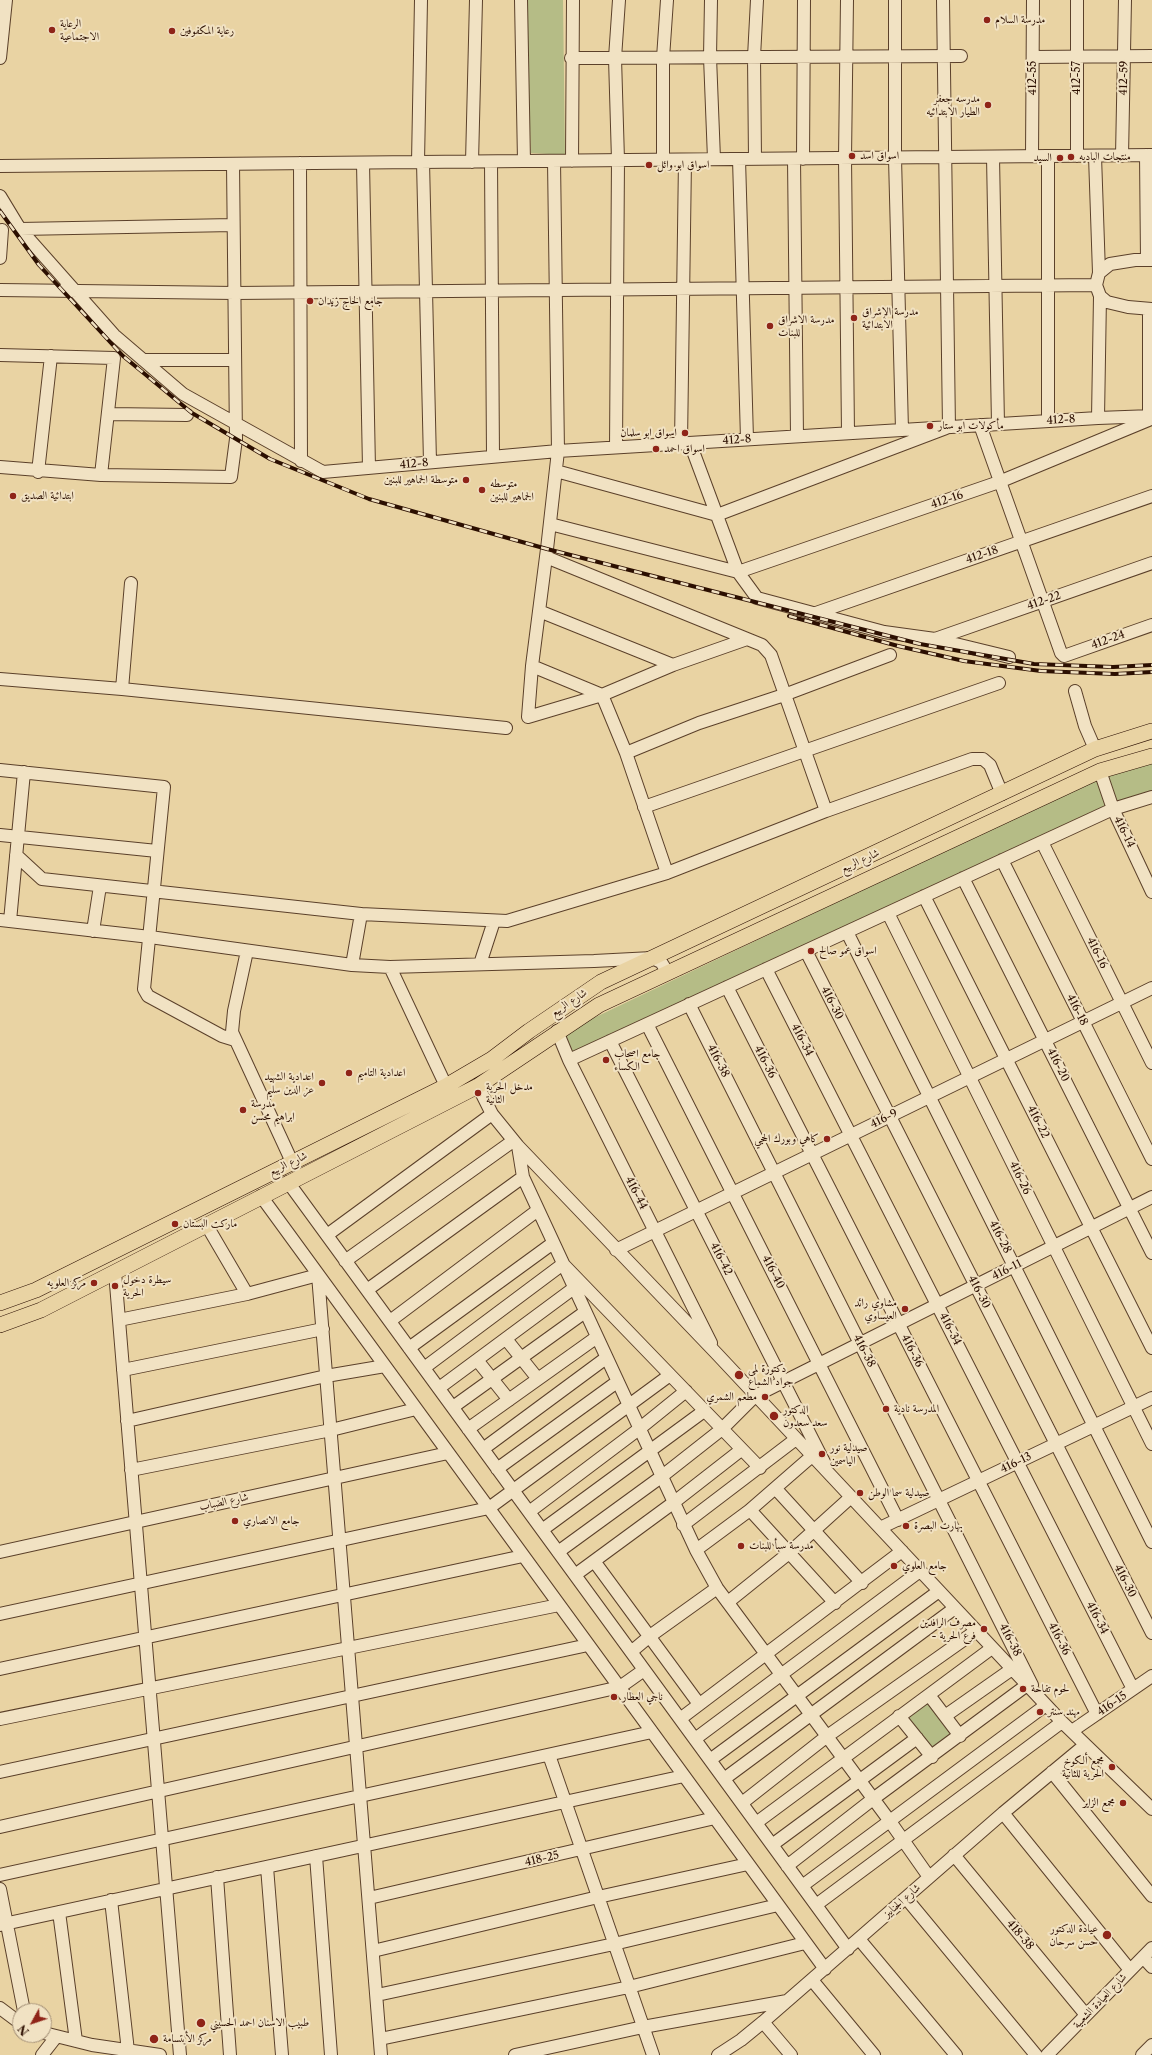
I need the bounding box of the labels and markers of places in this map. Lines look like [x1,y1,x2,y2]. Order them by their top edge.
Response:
place label: مدرسة السلام [995,13,1045,27]
marker: مدرسة السلام [982,15,992,25]
place label: الرعاية الاجتماعية [60,17,99,43]
place label: رعاية المكفوفين [180,24,234,38]
marker: الرعاية الاجتماعية [47,25,57,35]
marker: رعاية المكفوفين [167,26,177,36]
place label: مدرسه جعفر الطيار الابتدائيه [926,92,980,118]
marker: مدرسه جعفر الطيار الابتدائيه [983,100,993,110]
place label: اسواق اسد [860,149,899,163]
place label: منتجات الباديه [1079,150,1131,164]
marker: اسواق اسد [847,151,857,161]
place label: السيد [1034,151,1052,165]
marker: منتجات الباديه [1066,152,1076,162]
marker: السيد [1055,153,1065,163]
place label: اسواق ابو وائل [657,158,709,172]
marker: اسواق ابو وائل [644,160,654,170]
place label: جامع الحاج زيدان [318,294,383,308]
marker: جامع الحاج زيدان [305,296,315,306]
place label: مدرسة الإشراق الابتدائية [862,305,918,331]
place label: مدرسة الاشراق للبنات [778,313,834,339]
marker: مدرسة الإشراق الابتدائية [849,313,859,323]
marker: مدرسة الاشراق للبنات [765,321,775,331]
place label: مأكولات ابو ستار [938,419,1004,433]
marker: مأكولات ابو ستار [925,421,935,431]
place label: اسواق ابو سلمان [620,426,677,440]
marker: اسواق ابو سلمان [680,428,690,438]
place label: اسواق احمد [664,442,705,456]
marker: اسواق احمد [651,444,661,454]
place label: متوسطة الجماهير للبنين [384,473,458,487]
marker: متوسطة الجماهير للبنين [461,475,471,485]
place label: متوسطه الجماهير للبنين [490,477,534,503]
marker: متوسطه الجماهير للبنين [477,485,487,495]
place label: ابتدائية الصديق [21,489,74,503]
marker: ابتدائية الصديق [8,491,18,501]
place label: اسواق عمو صالح [819,944,877,958]
marker: اسواق عمو صالح [806,946,816,956]
place label: جامع اصحاب الکساء [614,1047,660,1073]
marker: جامع اصحاب الکساء [601,1055,611,1065]
place label: اعدادية التاميم [357,1066,405,1080]
marker: اعدادية التاميم [344,1068,354,1078]
place label: اعدادية الشهيد عز الدين سليم [264,1070,314,1096]
marker: اعدادية الشهيد عز الدين سليم [317,1078,327,1088]
place label: مدخل الحرية الثانية [486,1080,533,1106]
marker: مدخل الحرية الثانية [473,1088,483,1098]
place label: مدرسة ابراهيم محسن [251,1097,295,1123]
marker: مدرسة ابراهيم محسن [238,1105,248,1115]
place label: كاهي وبورك الحجي [754,1132,819,1146]
marker: كاهي وبورك الحجي [822,1134,832,1144]
place label: ماركت البستان [183,1217,237,1231]
marker: ماركت البستان [170,1219,180,1229]
place label: سيطرة دخول الحرية [123,1273,171,1299]
place label: مركز العلويه [47,1276,86,1290]
marker: مركز العلويه [89,1278,99,1288]
marker: سيطرة دخول الحرية [110,1281,120,1291]
place label: مشاوي رائد العيساوي [854,1296,897,1322]
marker: مشاوي رائد العيساوي [900,1304,910,1314]
place label: دكتورة لمى جواد الشماع [748,1362,793,1388]
marker: دكتورة لمى جواد الشماع [733,1369,745,1381]
place label: مطعم الشمري [706,1390,757,1404]
marker: مطعم الشمري [760,1392,770,1402]
place label: المدرسة نادية [894,1402,939,1416]
place label: الدكتور سعد سعدون [783,1403,828,1429]
marker: المدرسة نادية [881,1404,891,1414]
marker: الدكتور سعد سعدون [768,1410,780,1422]
place label: صيدلية نور الياسمين [830,1441,868,1467]
marker: صيدلية نور الياسمين [817,1449,827,1459]
place label: صيدلية سما الوطن [868,1486,929,1500]
marker: صيدلية سما الوطن [855,1488,865,1498]
place label: جامع الانصاري [243,1514,300,1528]
marker: جامع الانصاري [230,1516,240,1526]
place label: بهارت البصرة [914,1519,963,1533]
marker: بهارت البصرة [901,1521,911,1531]
place label: مدرسة سبأ للبنات [749,1539,813,1553]
marker: مدرسة سبأ للبنات [736,1541,746,1551]
place label: جامع العلوي [902,1559,947,1573]
marker: جامع العلوي [889,1561,899,1571]
place label: مصرف الرافدين - فرع الحرية [920,1616,976,1642]
marker: مصرف الرافدين - فرع الحرية [979,1624,989,1634]
place label: لحوم تفاحة [1031,1682,1069,1696]
marker: لحوم تفاحة [1018,1684,1028,1694]
place label: ناجي العطار [622,1690,663,1704]
marker: ناجي العطار [609,1692,619,1702]
place label: مهند سنتر [1048,1705,1080,1719]
marker: مهند سنتر [1035,1707,1045,1717]
place label: مجمع ألكوخ الحرية للثانية [1062,1754,1104,1780]
marker: مجمع ألكوخ الحرية للثانية [1107,1762,1117,1772]
place label: مجمع الزاير [1083,1796,1115,1810]
marker: مجمع الزاير [1118,1798,1128,1808]
place label: عيادة الدكتور حسن سرحان [1050,1922,1098,1948]
marker: عيادة الدكتور حسن سرحان [1101,1929,1113,1941]
place label: طبيب الاسنان احمد الحسيني [210,2016,309,2030]
marker: طبيب الاسنان احمد الحسيني [195,2017,207,2029]
place label: مركز الأبتسامة [163,2032,212,2046]
marker: مركز الأبتسامة [148,2033,160,2045]

